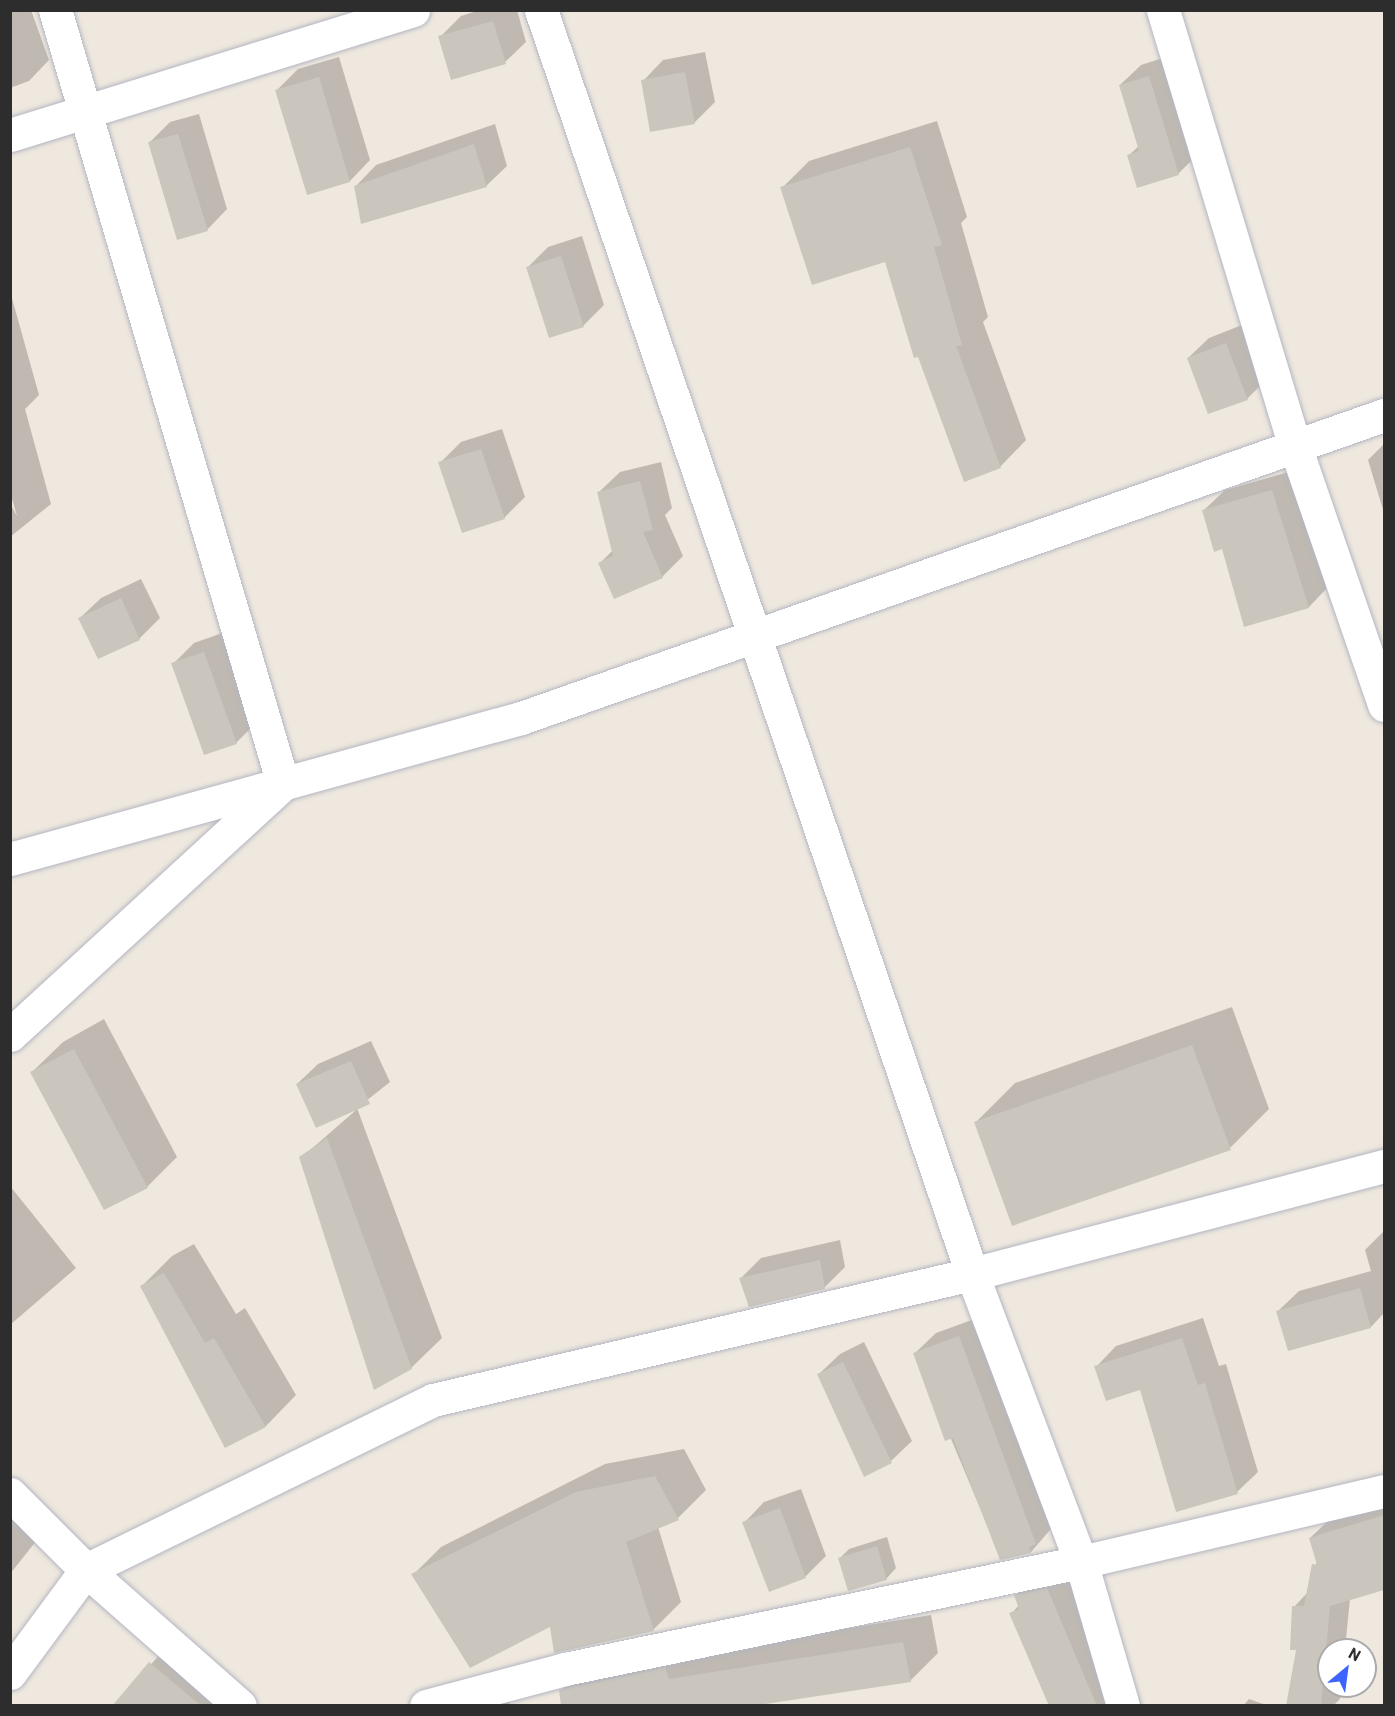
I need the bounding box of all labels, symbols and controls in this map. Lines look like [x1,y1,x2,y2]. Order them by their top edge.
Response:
north arrow [1317,1638,1377,1698]
text: N [1346,1643,1364,1664]

